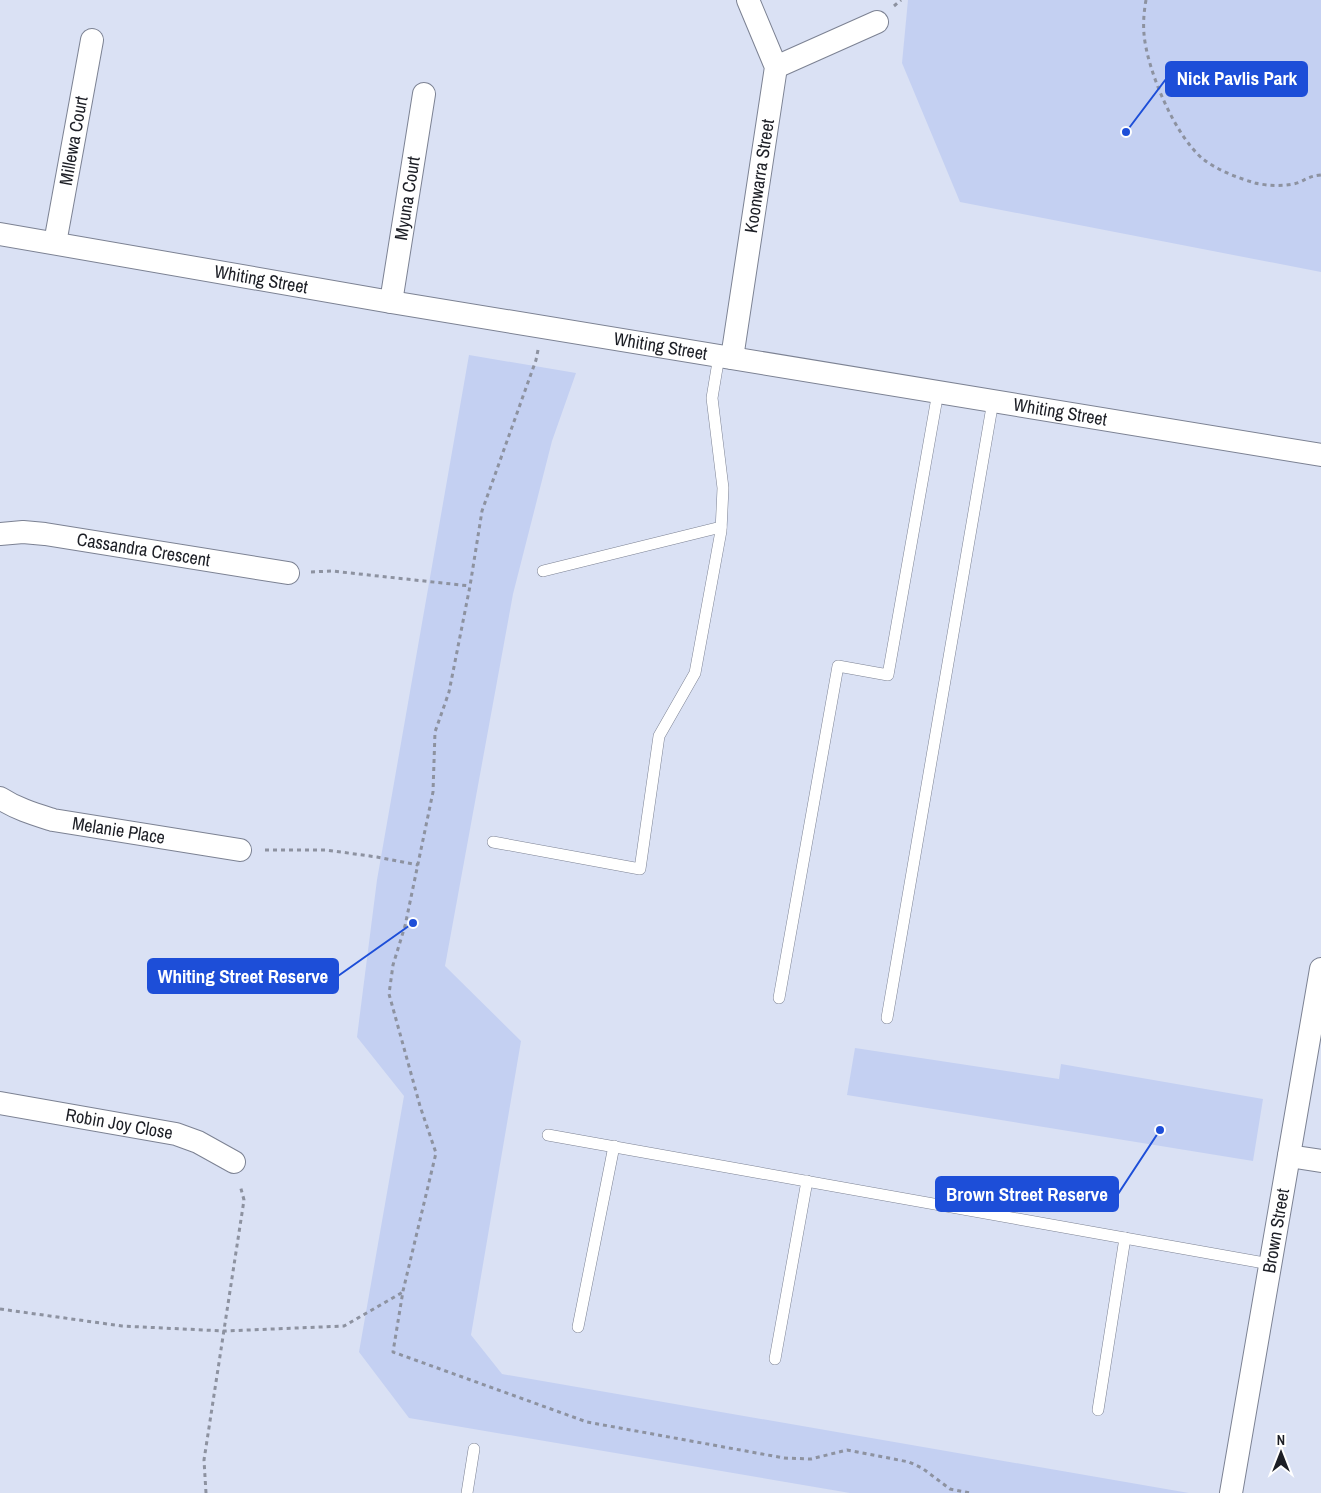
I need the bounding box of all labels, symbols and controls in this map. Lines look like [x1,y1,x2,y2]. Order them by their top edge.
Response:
callout: Nick Pavlis Park [1166,62,1307,96]
text: Nick Pavlis Park [1177,65,1298,91]
street label: Millewa Court [53,94,94,187]
street label: Koonwarra Street [738,117,780,235]
street label: Myuna Court [388,154,426,242]
street label: Whiting Street [212,259,310,299]
street label: Whiting Street [612,326,709,366]
street label: Whiting Street [1012,392,1109,432]
street label: Cassandra Crescent [75,526,212,572]
street label: Melanie Place [70,810,167,850]
callout: Whiting Street Reserve [148,959,338,993]
text: Whiting Street Reserve [158,963,329,989]
street label: Robin Joy Close [64,1102,175,1145]
callout: Brown Street Reserve [936,1177,1118,1211]
text: Brown Street Reserve [946,1181,1108,1207]
street label: Brown Street [1256,1187,1295,1275]
north arrow [1256,1428,1306,1478]
text: N [1277,1431,1285,1449]

